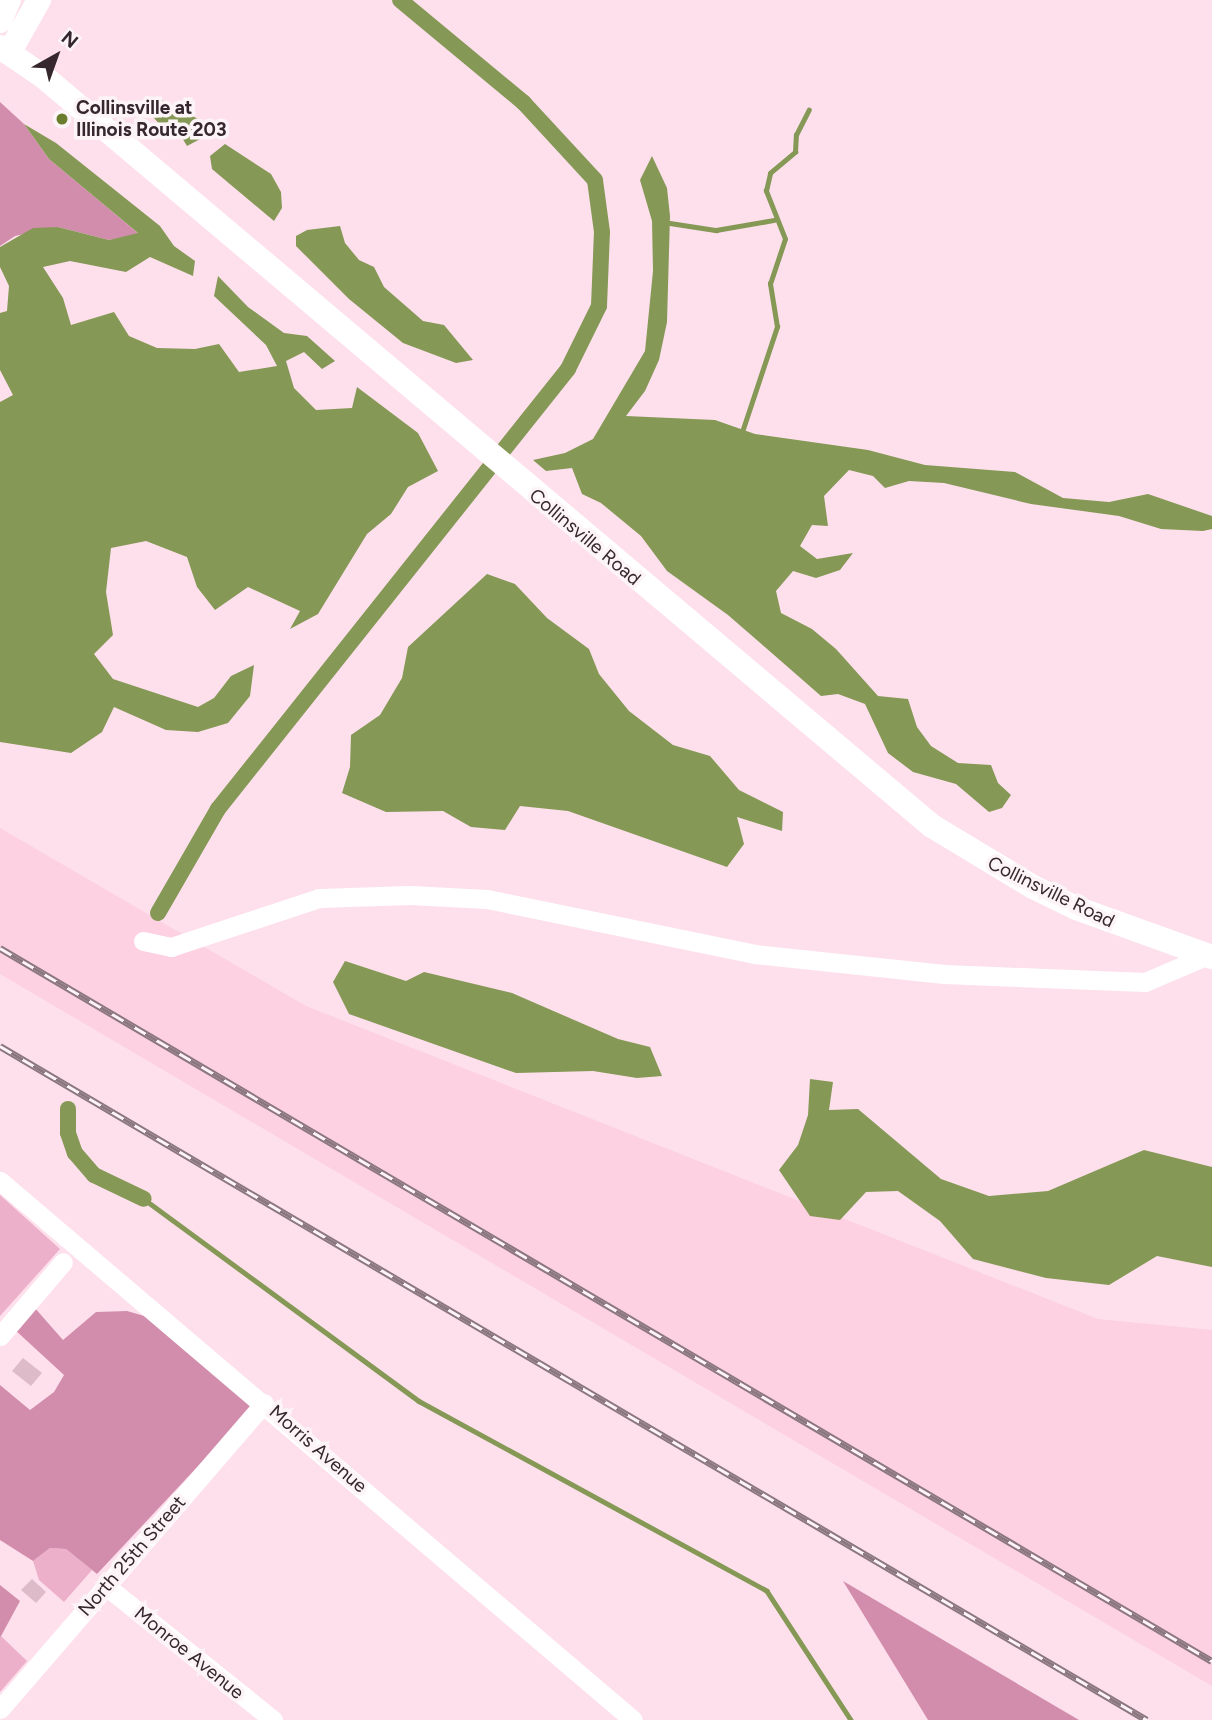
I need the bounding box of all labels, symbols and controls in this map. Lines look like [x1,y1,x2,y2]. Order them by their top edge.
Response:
north arrow [21,21,91,91]
text: N [57,26,83,53]
place label: Collinsville at Illinois Route 203 [76,97,226,141]
marker: Collinsville at Illinois Route 203 [54,111,70,127]
street label: Collinsville Road [525,484,645,590]
street label: Collinsville Road [984,851,1118,933]
street label: Morris Avenue [264,1400,372,1498]
street label: North 25th Street [74,1491,190,1621]
street label: Monroe Avenue [130,1602,248,1704]

